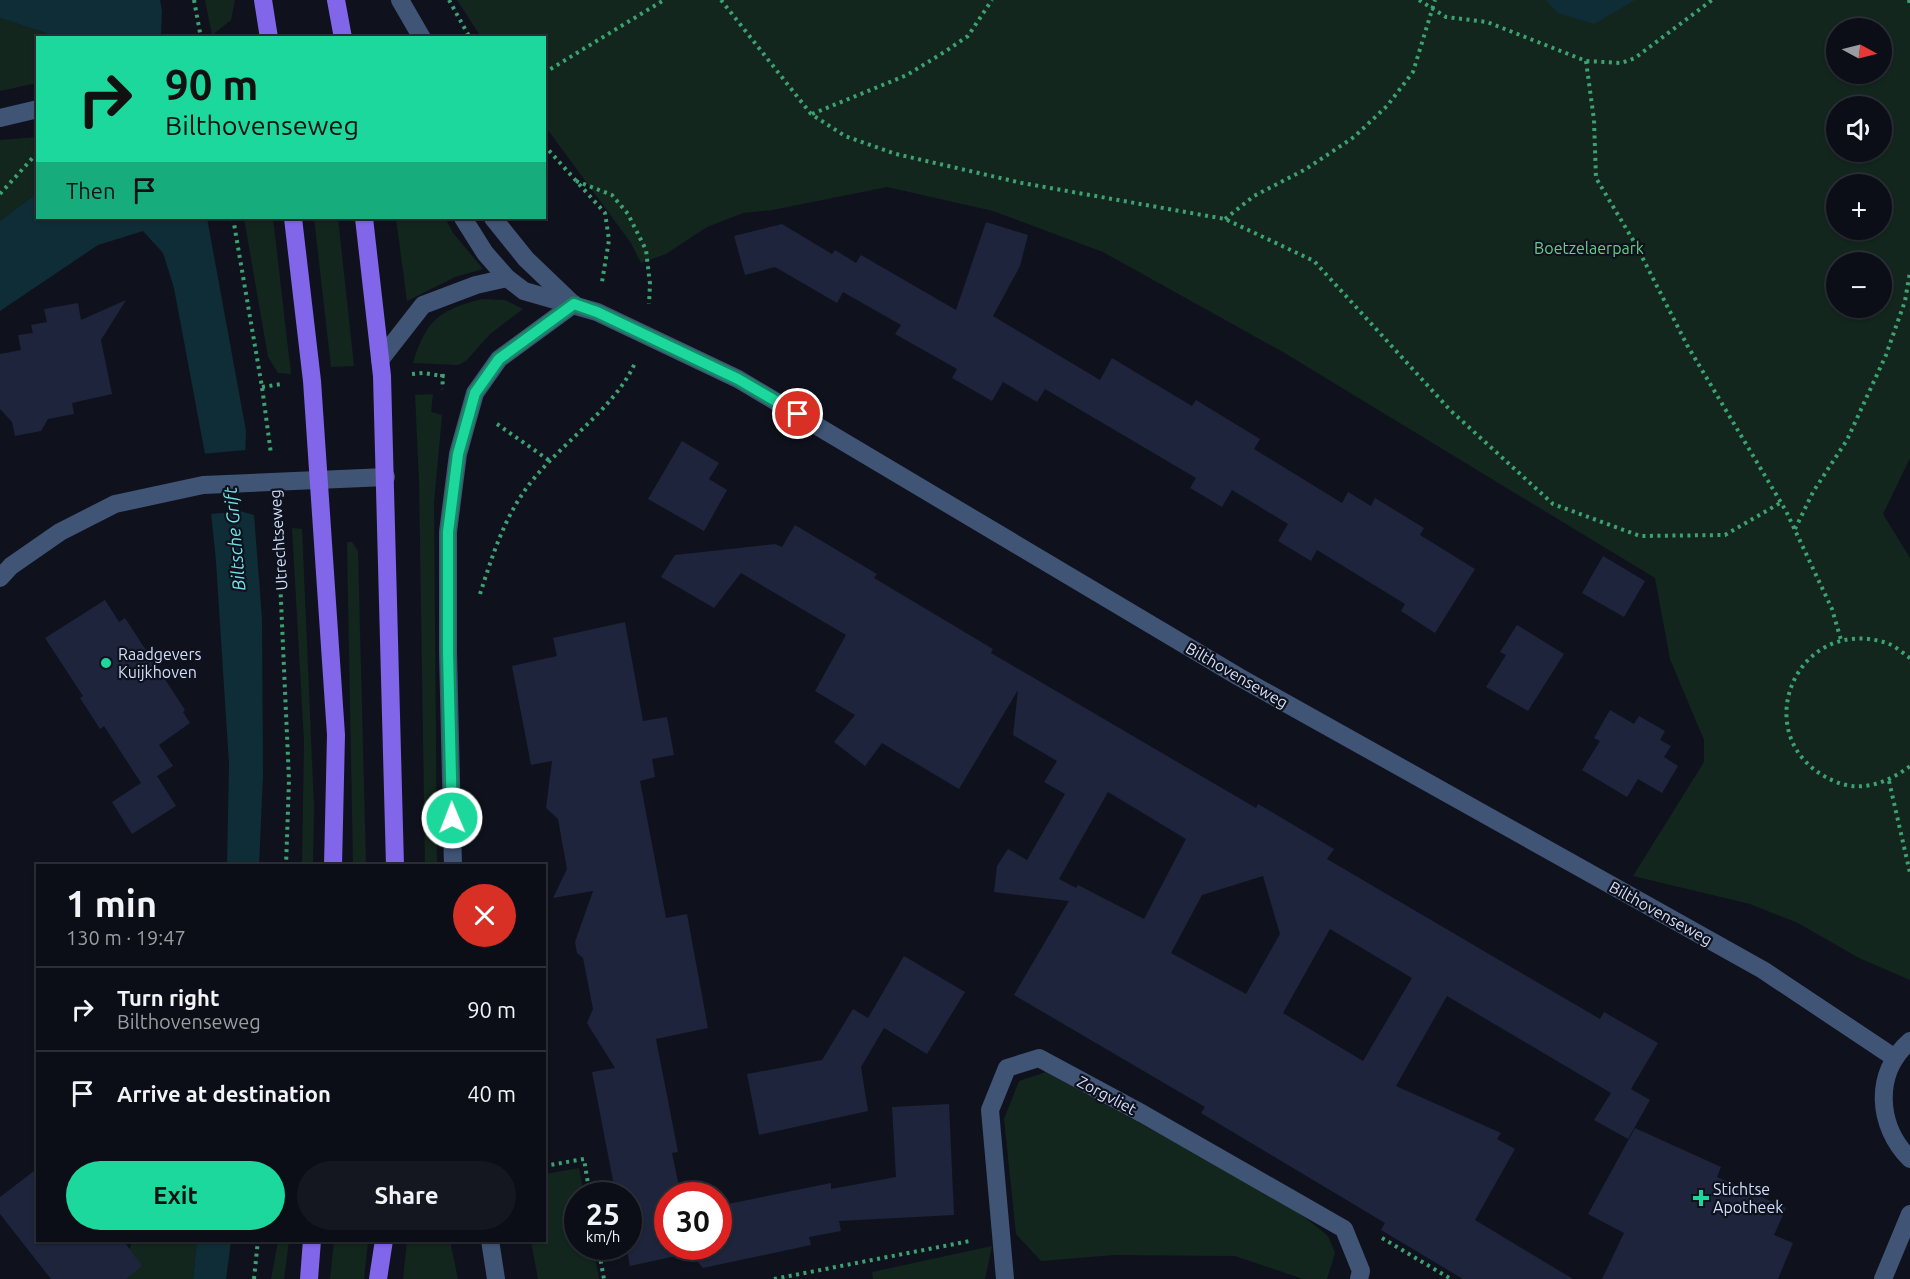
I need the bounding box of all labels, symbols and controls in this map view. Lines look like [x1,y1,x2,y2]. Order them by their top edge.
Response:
north arrow [1826,18,1892,84]
map controls [1826,18,1892,318]
icon: right [66,60,144,138]
text: 90 m [165,61,259,108]
button: sound [1826,96,1892,162]
text: Bilthovenseweg [165,110,359,140]
icon: arrive [128,174,161,207]
button: + [1826,174,1892,240]
text: Then [66,178,116,203]
park label: Boetzelaerpark [1534,239,1644,257]
button: − [1826,252,1892,318]
pin [772,388,823,439]
icon: arrive [781,397,814,430]
water label: Biltsche Grift [219,485,249,592]
street label: Utrechtseweg [265,489,291,591]
street label: Bilthovenseweg [1183,638,1291,712]
place label: Raadgevers Kuijkhoven [118,645,201,681]
marker: Raadgevers Kuijkhoven [99,656,113,670]
position arrow [420,786,484,850]
street label: Bilthovenseweg [1606,877,1716,949]
text: 1 min [66,883,157,924]
button: close [453,884,516,947]
text: 130 m · 19:47 [66,926,186,949]
text: Turn right [117,985,219,1010]
icon: right [66,993,99,1026]
text: 90 m [467,997,516,1022]
text: Bilthovenseweg [117,1010,261,1033]
street label: Zorgvliet [1074,1072,1140,1118]
icon: arrive [66,1077,99,1110]
text: Arrive at destination [117,1081,331,1106]
text: 40 m [467,1081,516,1106]
button: Exit [66,1161,285,1230]
button: Share [297,1161,516,1230]
place label: Stichtse Apotheek [1713,1180,1783,1216]
speed limit sign: 30 [654,1182,732,1260]
marker: Stichtse Apotheek [1694,1191,1708,1205]
text: 25 [586,1197,620,1231]
text: km/h [586,1228,620,1245]

